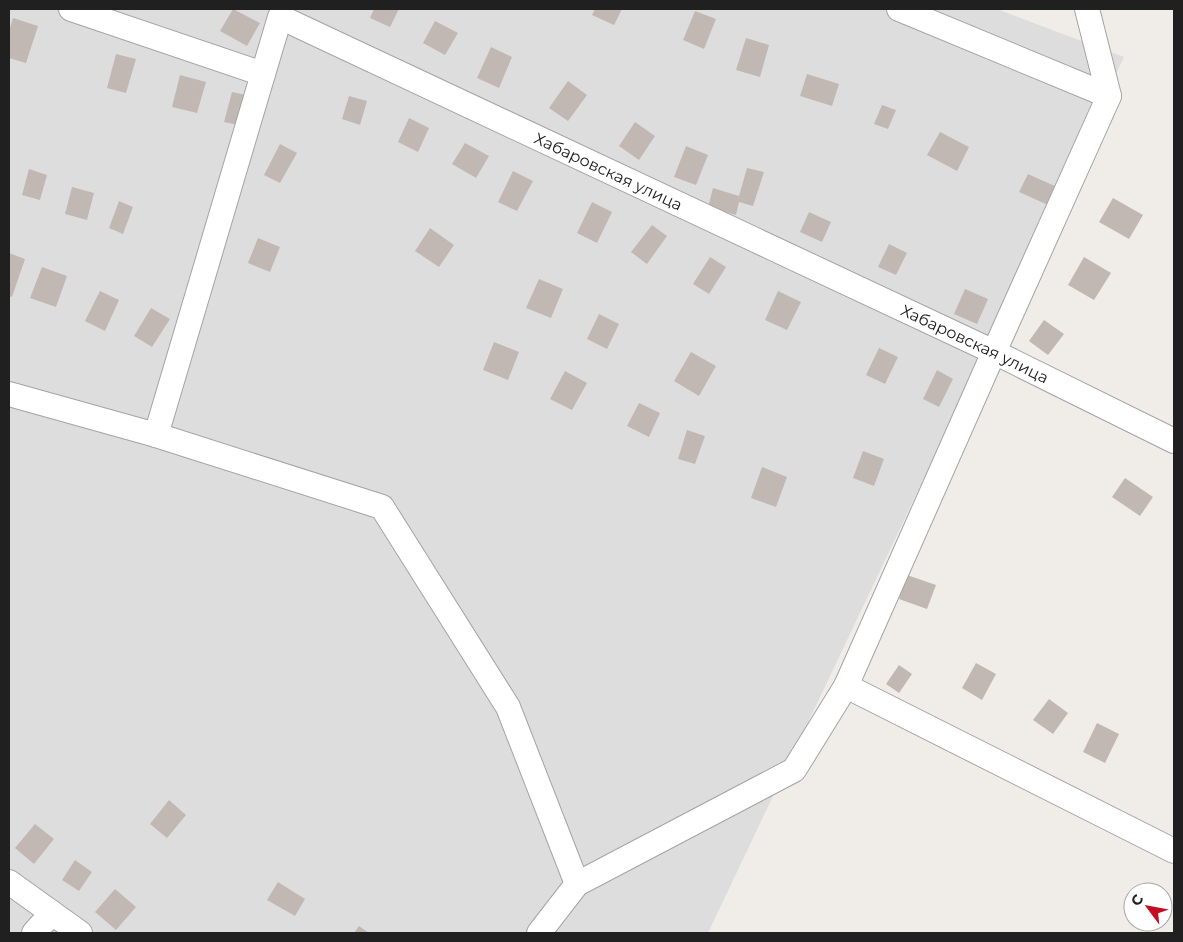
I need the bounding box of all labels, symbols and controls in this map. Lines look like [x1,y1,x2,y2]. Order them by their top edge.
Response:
street label: Хабаровская улица [531,128,686,214]
street label: Хабаровская улица [898,300,1052,387]
north arrow [1123,882,1173,932]
text: С [1127,891,1147,909]

